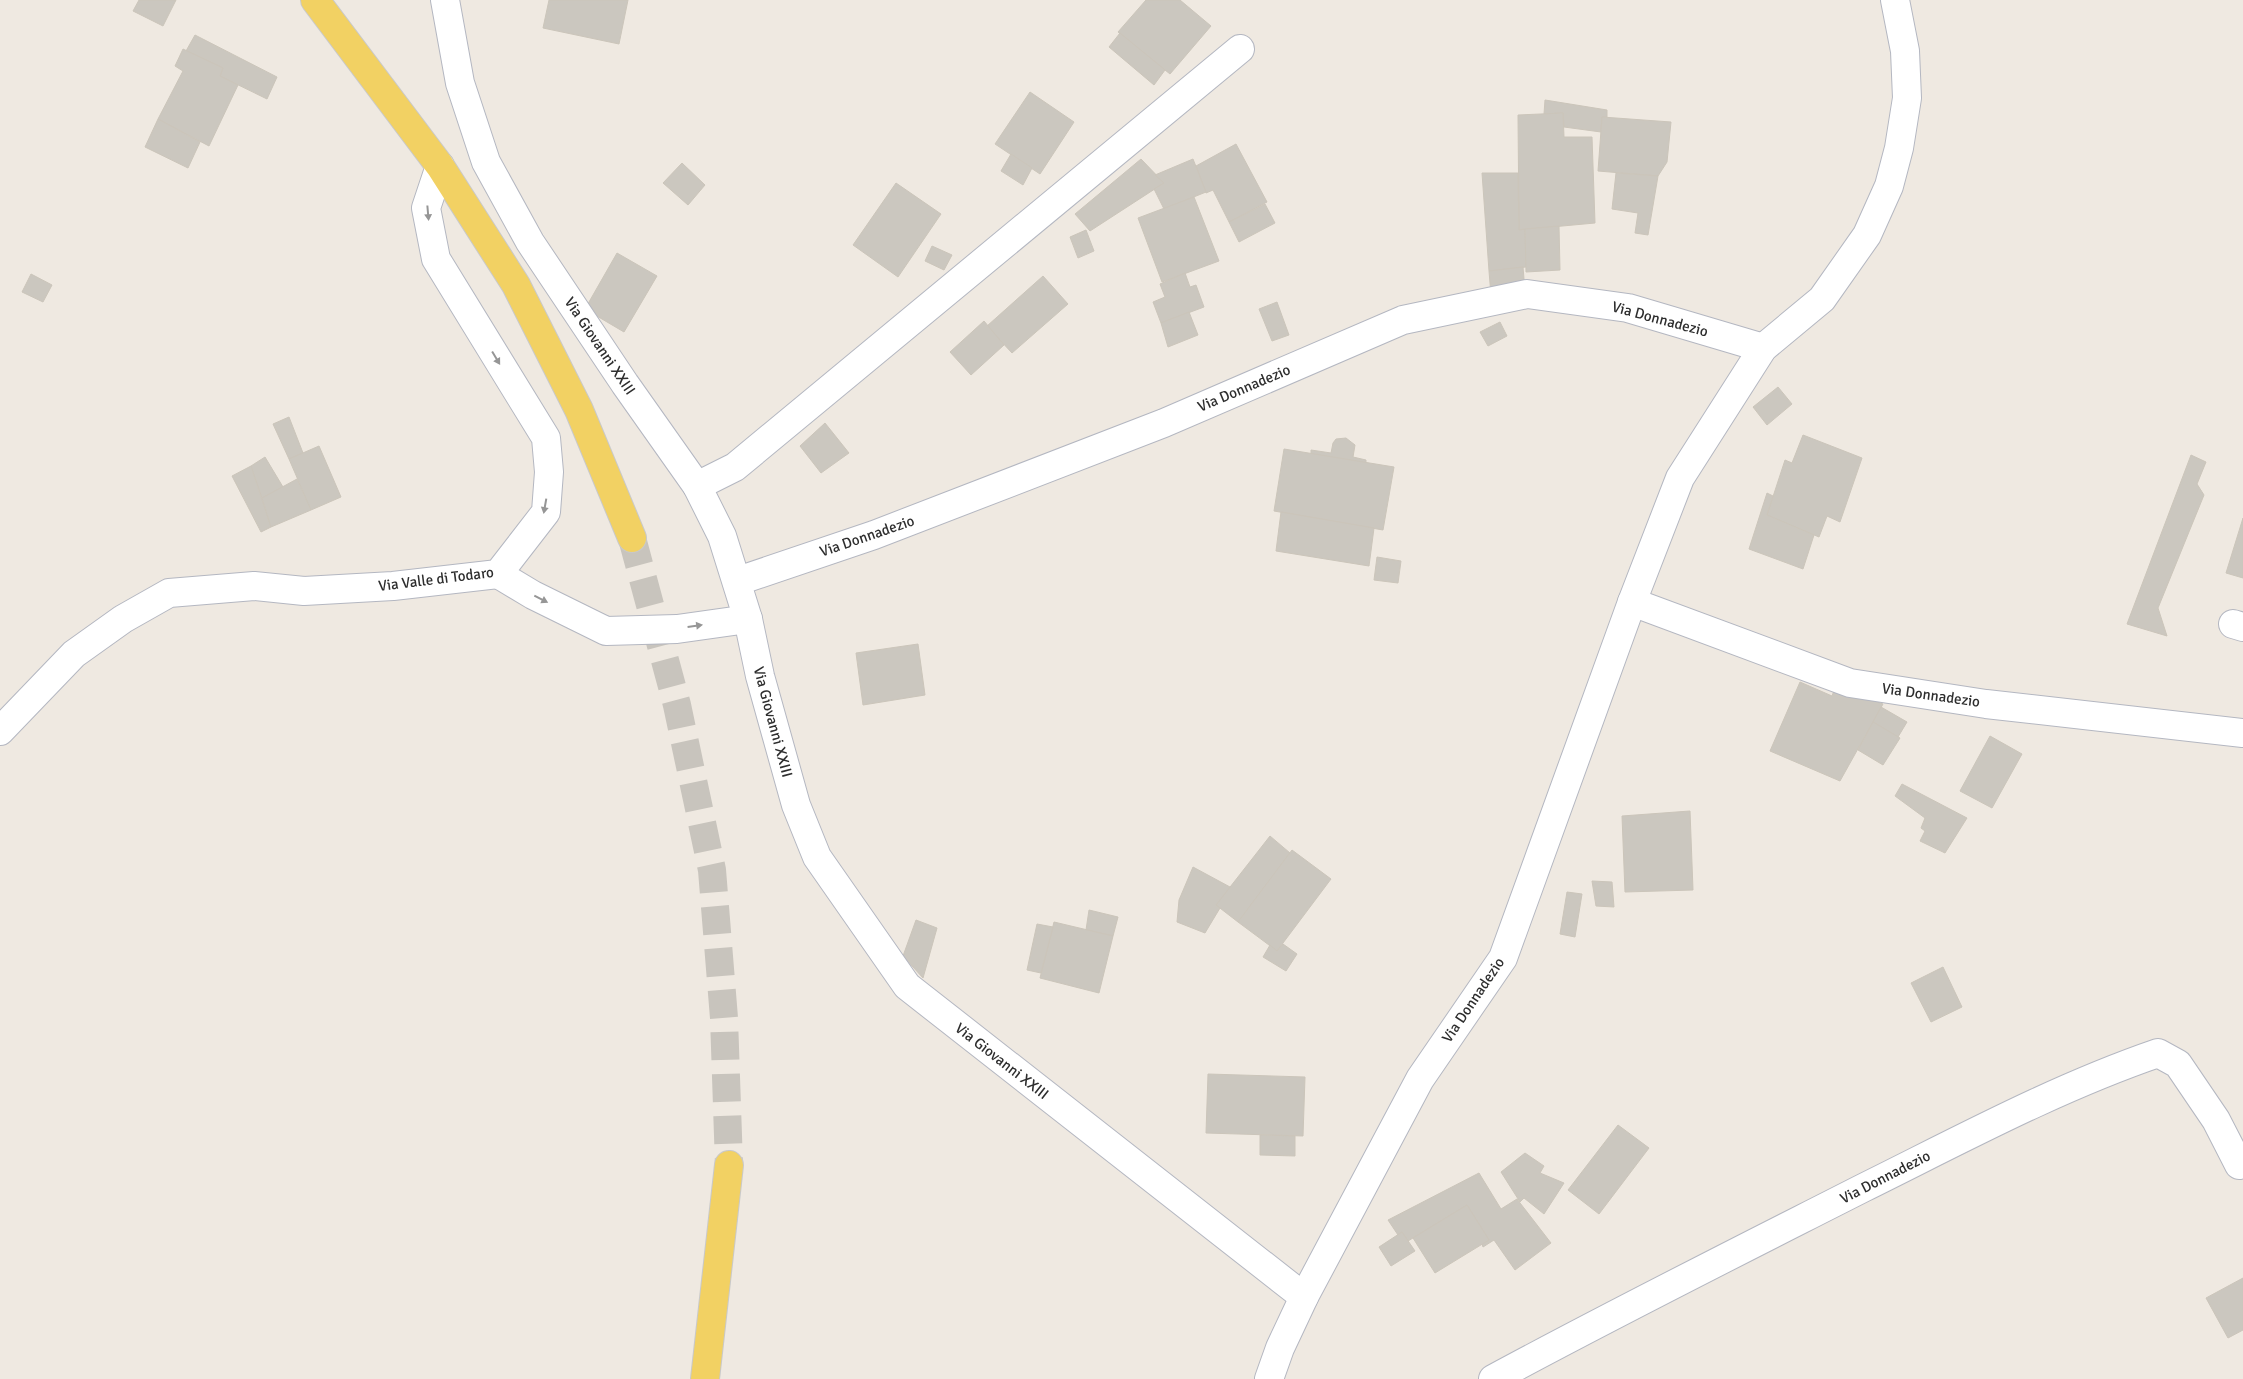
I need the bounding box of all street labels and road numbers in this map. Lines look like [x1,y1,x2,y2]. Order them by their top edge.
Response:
street label: Via Giovanni XXIII [561,294,639,398]
street label: Via Donnadezio [1610,297,1710,341]
street label: Via Donnadezio [1195,360,1293,416]
street label: Via Donnadezio [817,511,917,561]
street label: Via Valle di Todaro [377,563,495,595]
street label: Via Giovanni XXIII [750,665,796,779]
street label: Via Donnadezio [1881,679,1981,711]
street label: Via Donnadezio [1438,954,1508,1046]
street label: Via Giovanni XXIII [952,1019,1052,1103]
street label: Via Donnadezio [1837,1146,1933,1208]

